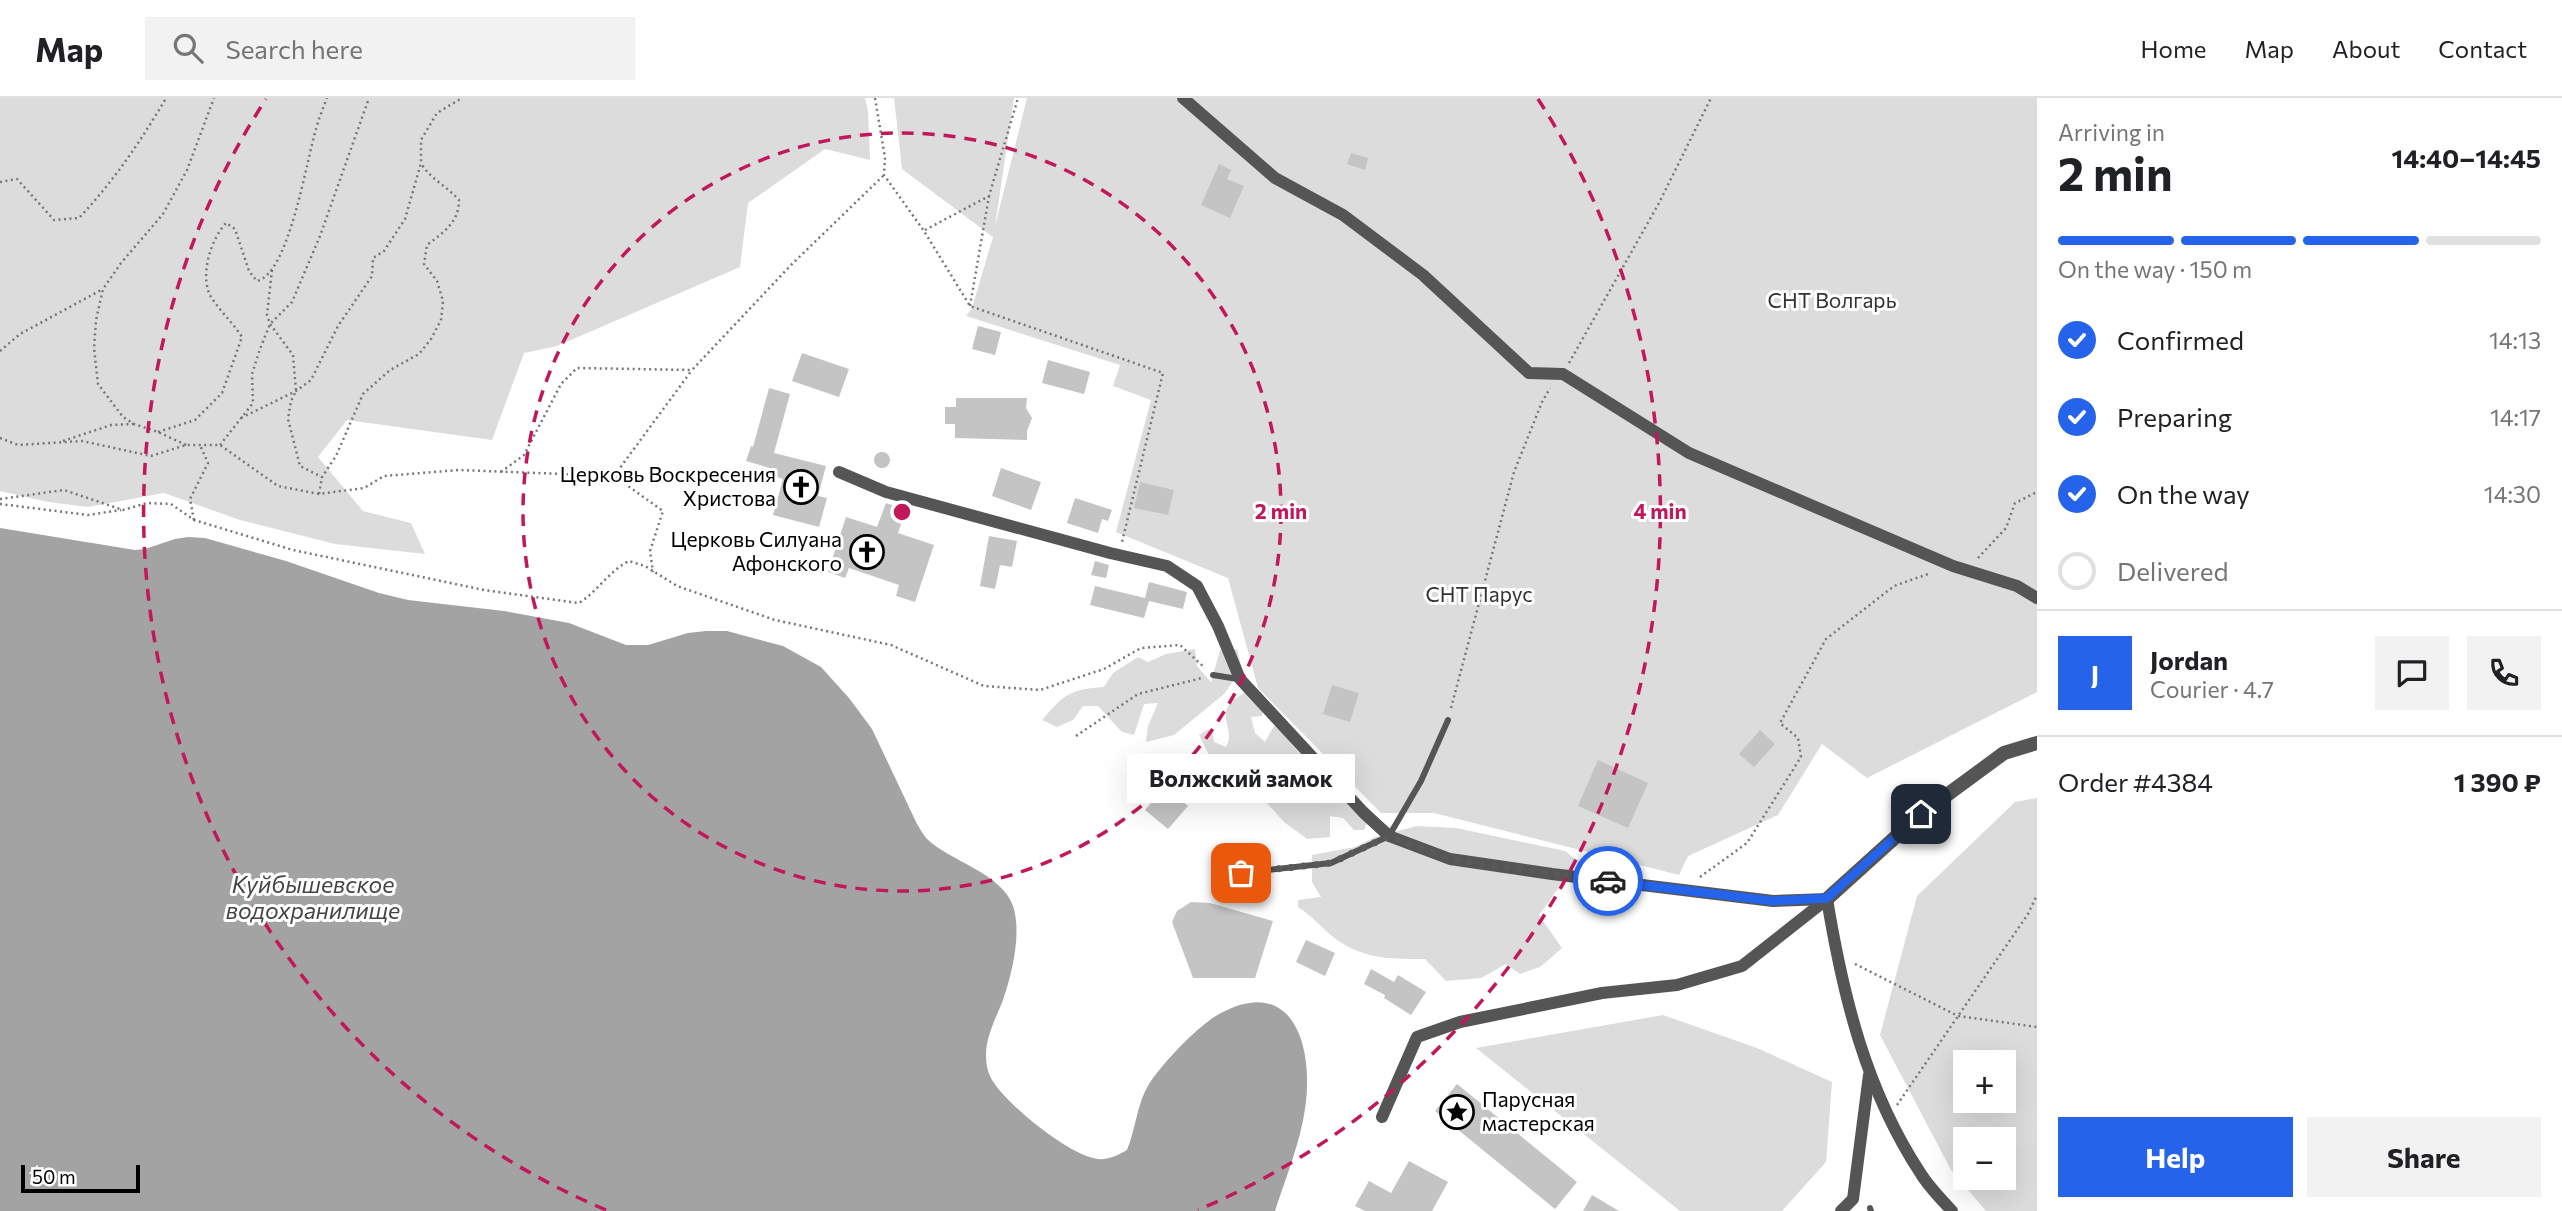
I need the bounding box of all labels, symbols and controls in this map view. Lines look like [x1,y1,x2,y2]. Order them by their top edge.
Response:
search box [145,17,635,80]
text: Map [35,28,103,69]
icon: search [169,29,207,67]
text: Search here [225,33,363,64]
text: Home [2141,34,2207,63]
text: Map [2245,34,2294,63]
text: About [2332,34,2400,63]
text: Contact [2438,34,2527,63]
text: Arriving in [2058,118,2165,146]
text: 14:40–14:45 [2392,142,2541,173]
text: 2 min [2058,144,2173,200]
text: On the way · 150 m [2058,255,2252,283]
park label: СНТ Волгарь [1768,287,1897,312]
icon: check [2058,321,2096,359]
text: Confirmed [2117,324,2244,355]
text: 14:13 [2489,326,2541,354]
icon: check [2058,398,2096,436]
text: Preparing [2117,401,2232,432]
text: 14:17 [2490,403,2541,431]
place label: Церковь Воскресения Христова [560,461,776,510]
church icon: Церковь Воскресения Христова [782,468,820,506]
icon: check [2058,475,2096,513]
text: On the way [2117,478,2250,509]
text: 14:30 [2484,480,2541,508]
text: 2 min [1255,498,1307,523]
text: 4 min [1633,498,1687,523]
centre of rings [890,500,914,524]
place label: Церковь Силуана Афонского [670,526,842,575]
church icon: Церковь Силуана Афонского [848,533,886,571]
text: Delivered [2117,555,2228,586]
park label: СНТ Парус [1425,581,1533,606]
button: chat [2375,636,2449,710]
button: phone [2467,636,2541,710]
text: Jordan [2150,644,2228,675]
text: J [2091,658,2099,689]
text: Courier · 4.7 [2150,675,2274,703]
callout: Волжский замок [1127,754,1355,803]
text: Волжский замок [1149,764,1333,792]
text: Order #4384 [2058,766,2213,797]
text: 1 390 ₽ [2454,766,2541,797]
pin [1891,784,1951,844]
icon: home [1902,795,1940,833]
pin [1211,843,1271,903]
courier [1573,846,1643,916]
icon: bag [1222,854,1260,892]
icon: car [1589,862,1627,900]
water label: Куйбышевское водохранилище [226,870,400,924]
map controls [1953,1050,2016,1190]
button: + [1953,1050,2016,1113]
place label: Парусная мастерская [1482,1086,1595,1135]
place icon: Парусная мастерская [1438,1093,1476,1131]
button: Help [2058,1117,2293,1197]
button: Share [2307,1117,2541,1197]
button: − [1953,1127,2016,1190]
scale bar [21,1162,140,1194]
text: 50 m [32,1165,76,1188]

